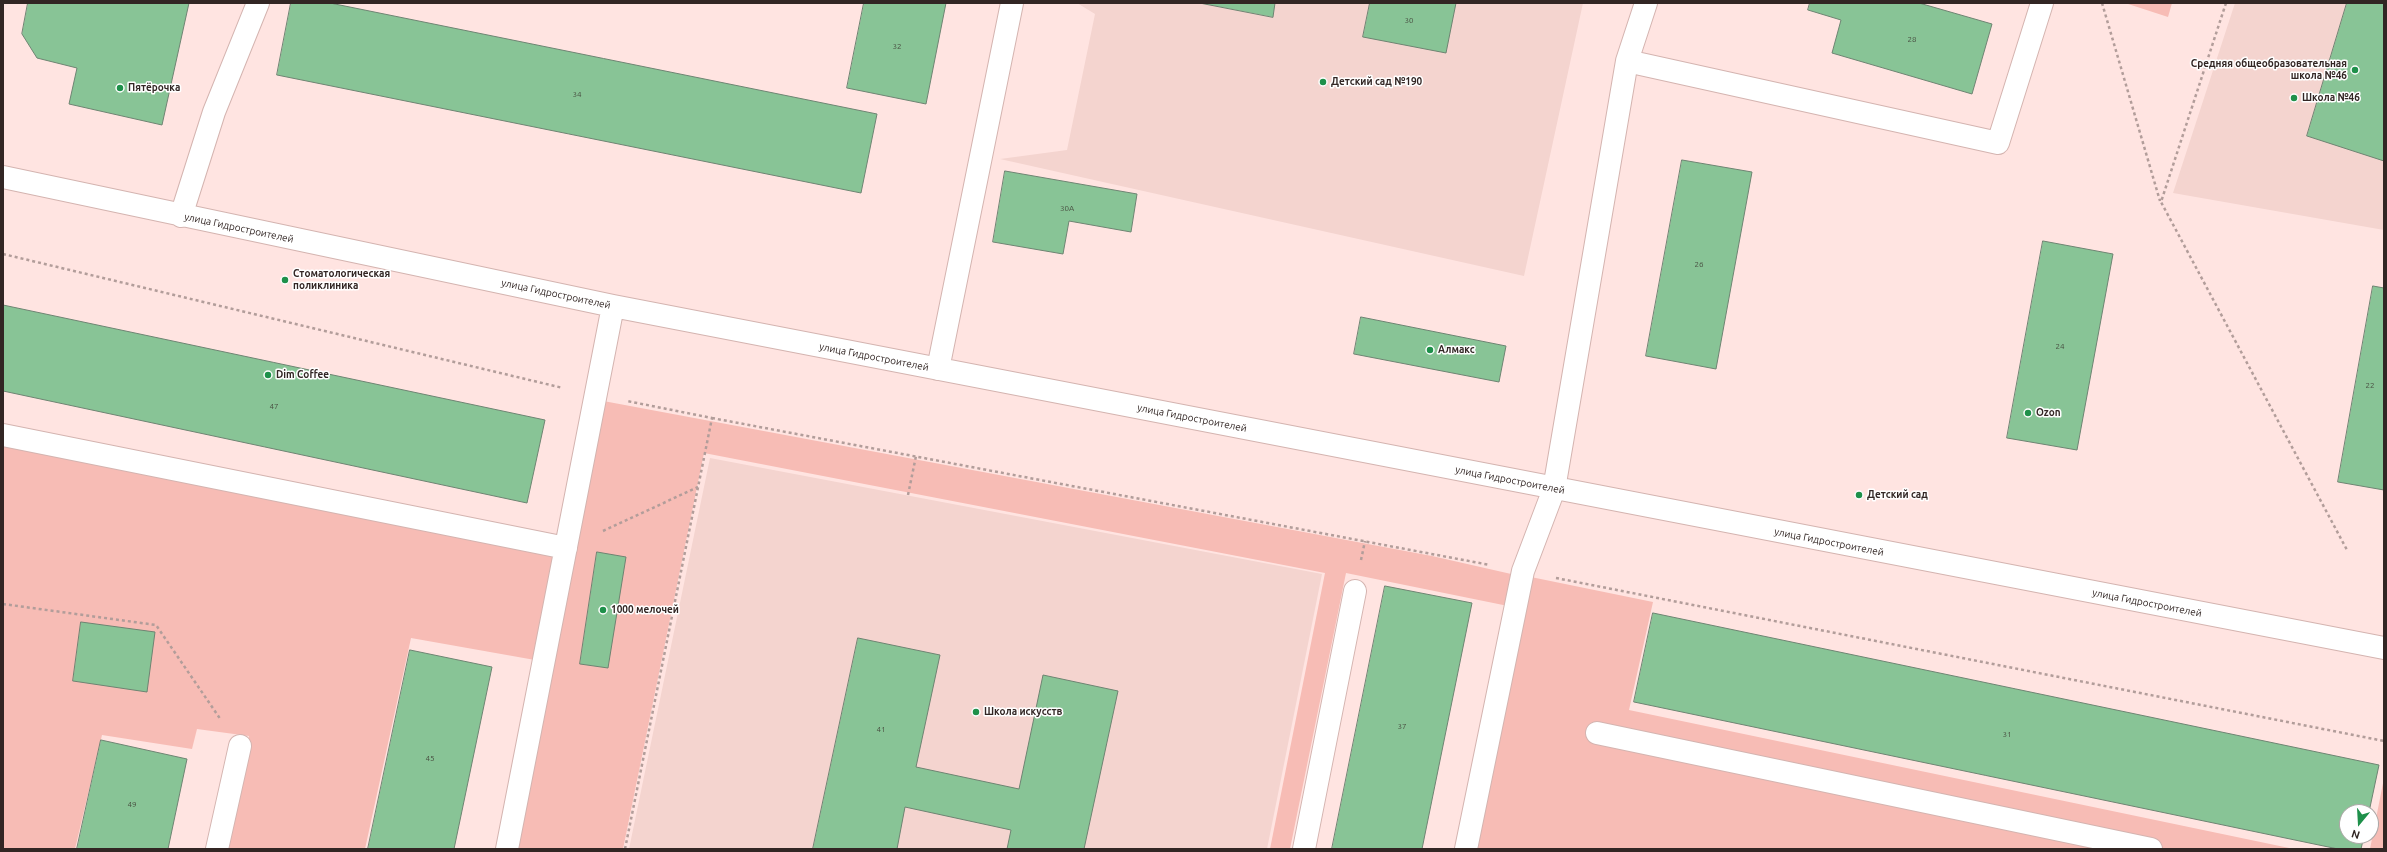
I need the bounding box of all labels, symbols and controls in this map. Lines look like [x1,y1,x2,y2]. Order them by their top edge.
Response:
house number: 30 [1404,15,1414,25]
house number: 28 [1907,34,1917,44]
house number: 32 [892,41,902,51]
place label: Средняя общеобразовательная школа №46 [2191,58,2347,82]
marker: Средняя общеобразовательная школа №46 [2350,65,2360,75]
place label: Детский сад №190 [1331,76,1422,88]
marker: Детский сад №190 [1318,77,1328,87]
place label: Пятёрочка [128,82,180,94]
marker: Пятёрочка [115,83,125,93]
house number: 34 [572,89,582,99]
place label: Школа №46 [2302,92,2360,104]
marker: Школа №46 [2289,93,2299,103]
house number: 30А [1060,203,1074,213]
street label: улица Гидростроителей [183,211,295,245]
house number: 26 [1694,259,1704,269]
place label: Стоматологическая поликлиника [293,268,390,292]
marker: Стоматологическая поликлиника [280,275,290,285]
street label: улица Гидростроителей [500,277,612,311]
street label: улица Гидростроителей [818,340,930,374]
house number: 24 [2055,341,2065,351]
place label: Алмакс [1438,344,1475,356]
marker: Алмакс [1425,345,1435,355]
place label: Dim Coffee [276,369,329,381]
marker: Dim Coffee [263,370,273,380]
house number: 22 [2365,380,2375,390]
house number: 47 [269,401,279,411]
street label: улица Гидростроителей [1136,401,1248,435]
place label: Ozon [2036,407,2061,419]
marker: Ozon [2023,408,2033,418]
street label: улица Гидростроителей [1454,463,1566,497]
place label: Детский сад [1867,489,1928,501]
marker: Детский сад [1854,490,1864,500]
street label: улица Гидростроителей [1773,525,1885,559]
street label: улица Гидростроителей [2091,586,2203,620]
place label: 1000 мелочей [611,604,679,616]
marker: 1000 мелочей [598,605,608,615]
place label: Школа искусств [984,706,1062,718]
marker: Школа искусств [971,707,981,717]
house number: 37 [1397,721,1407,731]
house number: 41 [876,724,886,734]
house number: 31 [2002,729,2012,739]
house number: 45 [425,753,435,763]
house number: 49 [127,799,137,809]
north arrow [2339,804,2379,844]
text: N [2350,827,2361,841]

